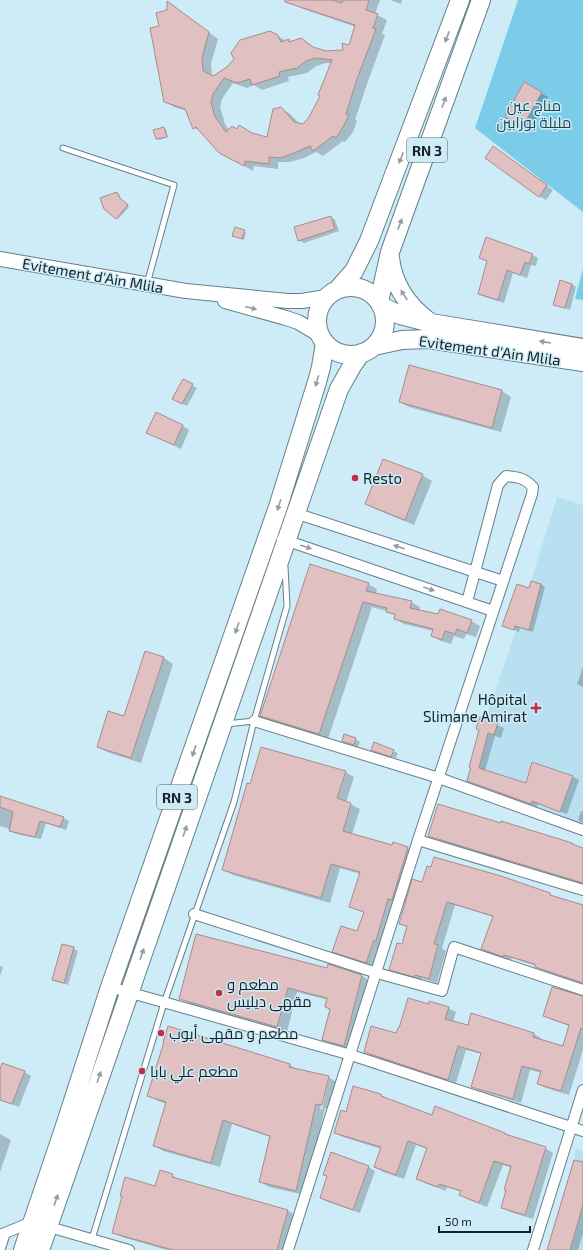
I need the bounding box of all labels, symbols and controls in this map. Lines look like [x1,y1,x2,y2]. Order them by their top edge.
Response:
one-way arrow [444,31,450,43]
one-way arrow [441,96,447,108]
park label: مناج عين مليلة بوزابين [497,96,571,133]
road number: RN 3 [407,138,447,162]
one-way arrow [397,153,403,165]
one-way arrow [397,218,403,230]
street label: Evitement d'Ain Mlila [21,254,165,296]
one-way arrow [400,289,407,301]
one-way arrow [245,306,257,312]
street label: Evitement d'Ain Mlila [418,331,562,369]
one-way arrow [538,338,551,344]
one-way arrow [314,375,320,387]
place label: Resto [363,469,402,487]
marker: Resto [350,473,360,483]
one-way arrow [276,499,282,511]
one-way arrow [300,544,312,550]
one-way arrow [393,544,405,550]
one-way arrow [423,586,435,592]
one-way arrow [233,622,239,634]
place label: Hôpital Slimane Amirat [423,690,528,725]
marker: Hôpital Slimane Amirat [530,702,542,714]
one-way arrow [190,745,196,757]
road number: RN 3 [157,785,197,809]
one-way arrow [182,825,188,837]
one-way arrow [139,948,145,960]
place label: مطعم و مقهى ديليس [227,975,312,1012]
marker: مطعم و مقهى ديليس [214,988,224,998]
place label: مطعم و مقهى أيوب [169,1024,298,1044]
marker: مطعم و مقهى أيوب [156,1028,166,1038]
place label: مطعم علي بابا [150,1062,239,1084]
marker: مطعم علي بابا [137,1066,147,1076]
one-way arrow [96,1071,102,1083]
one-way arrow [54,1193,60,1205]
scale bar [439,1208,530,1234]
text: 50 m [445,1214,472,1228]

